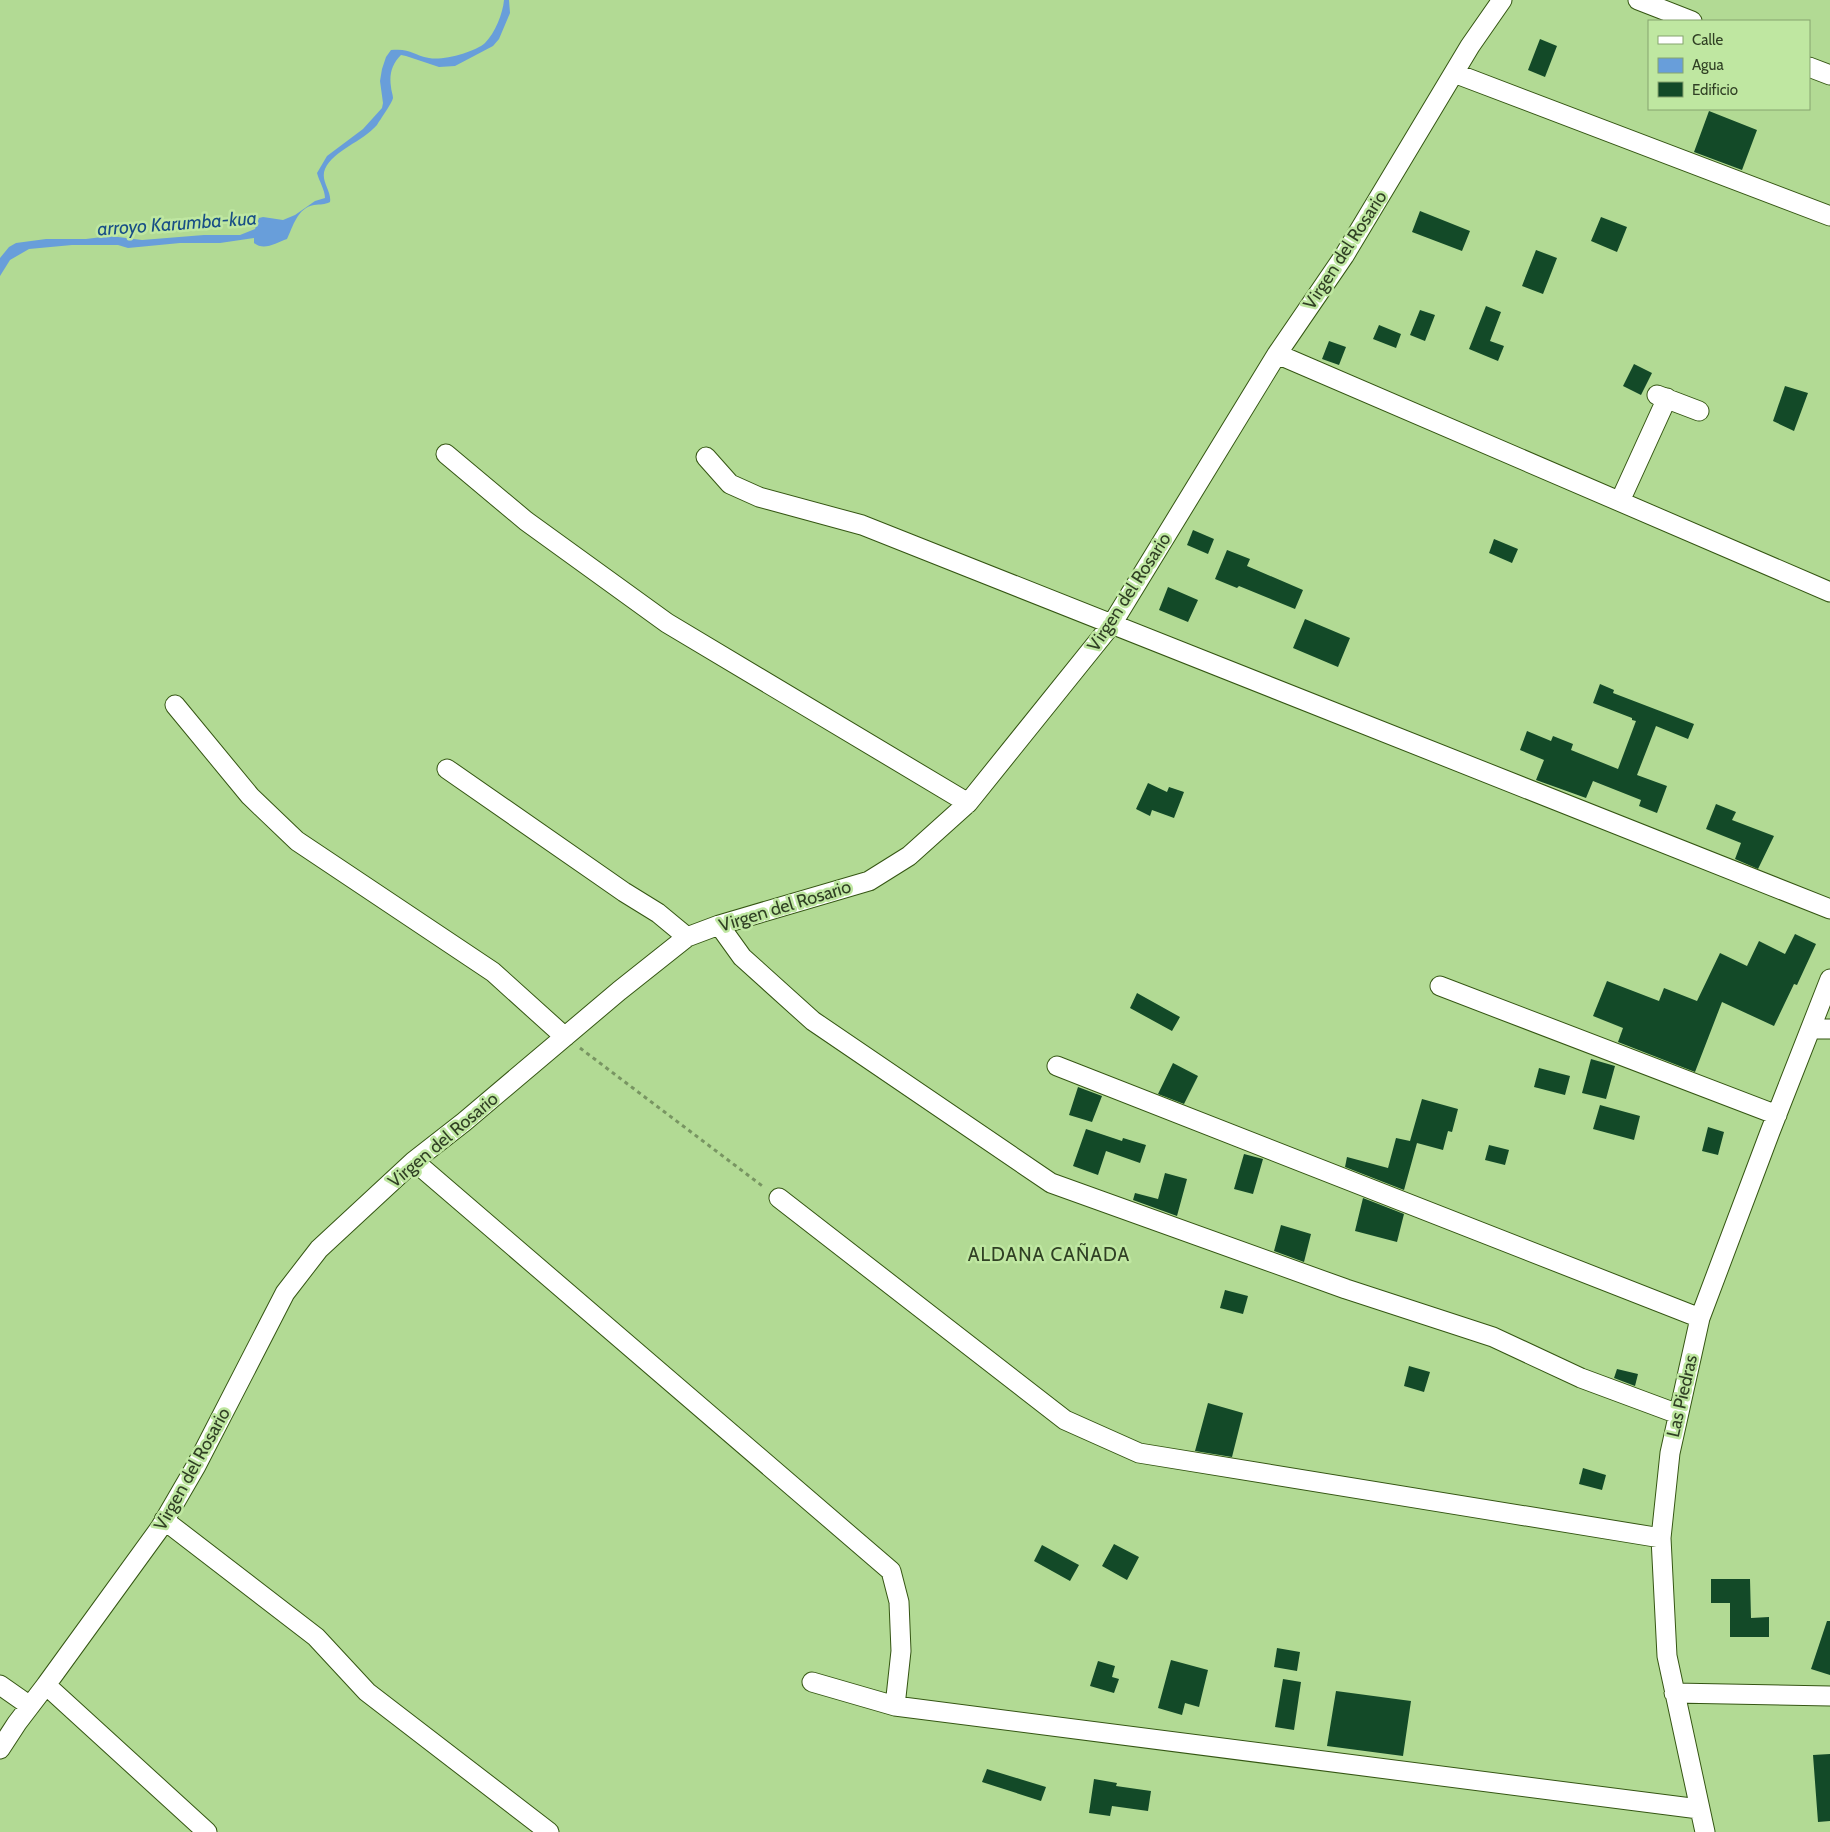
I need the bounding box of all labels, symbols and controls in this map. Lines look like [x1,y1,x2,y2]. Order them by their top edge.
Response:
legend [1648,20,1810,110]
text: Calle [1692,31,1723,49]
text: Agua [1692,56,1724,74]
text: Edificio [1692,81,1738,99]
street label: Virgen del Rosario [1299,187,1392,313]
water label: arroyo Karumba-kua [96,206,258,241]
street label: Virgen del Rosario [1083,529,1176,655]
street label: Virgen del Rosario [716,875,854,937]
street label: Virgen del Rosario [384,1088,503,1192]
district label: ALDANA CAÑADA [968,1242,1130,1266]
street label: Las Piedras [1662,1353,1702,1439]
street label: Virgen del Rosario [149,1404,235,1534]

